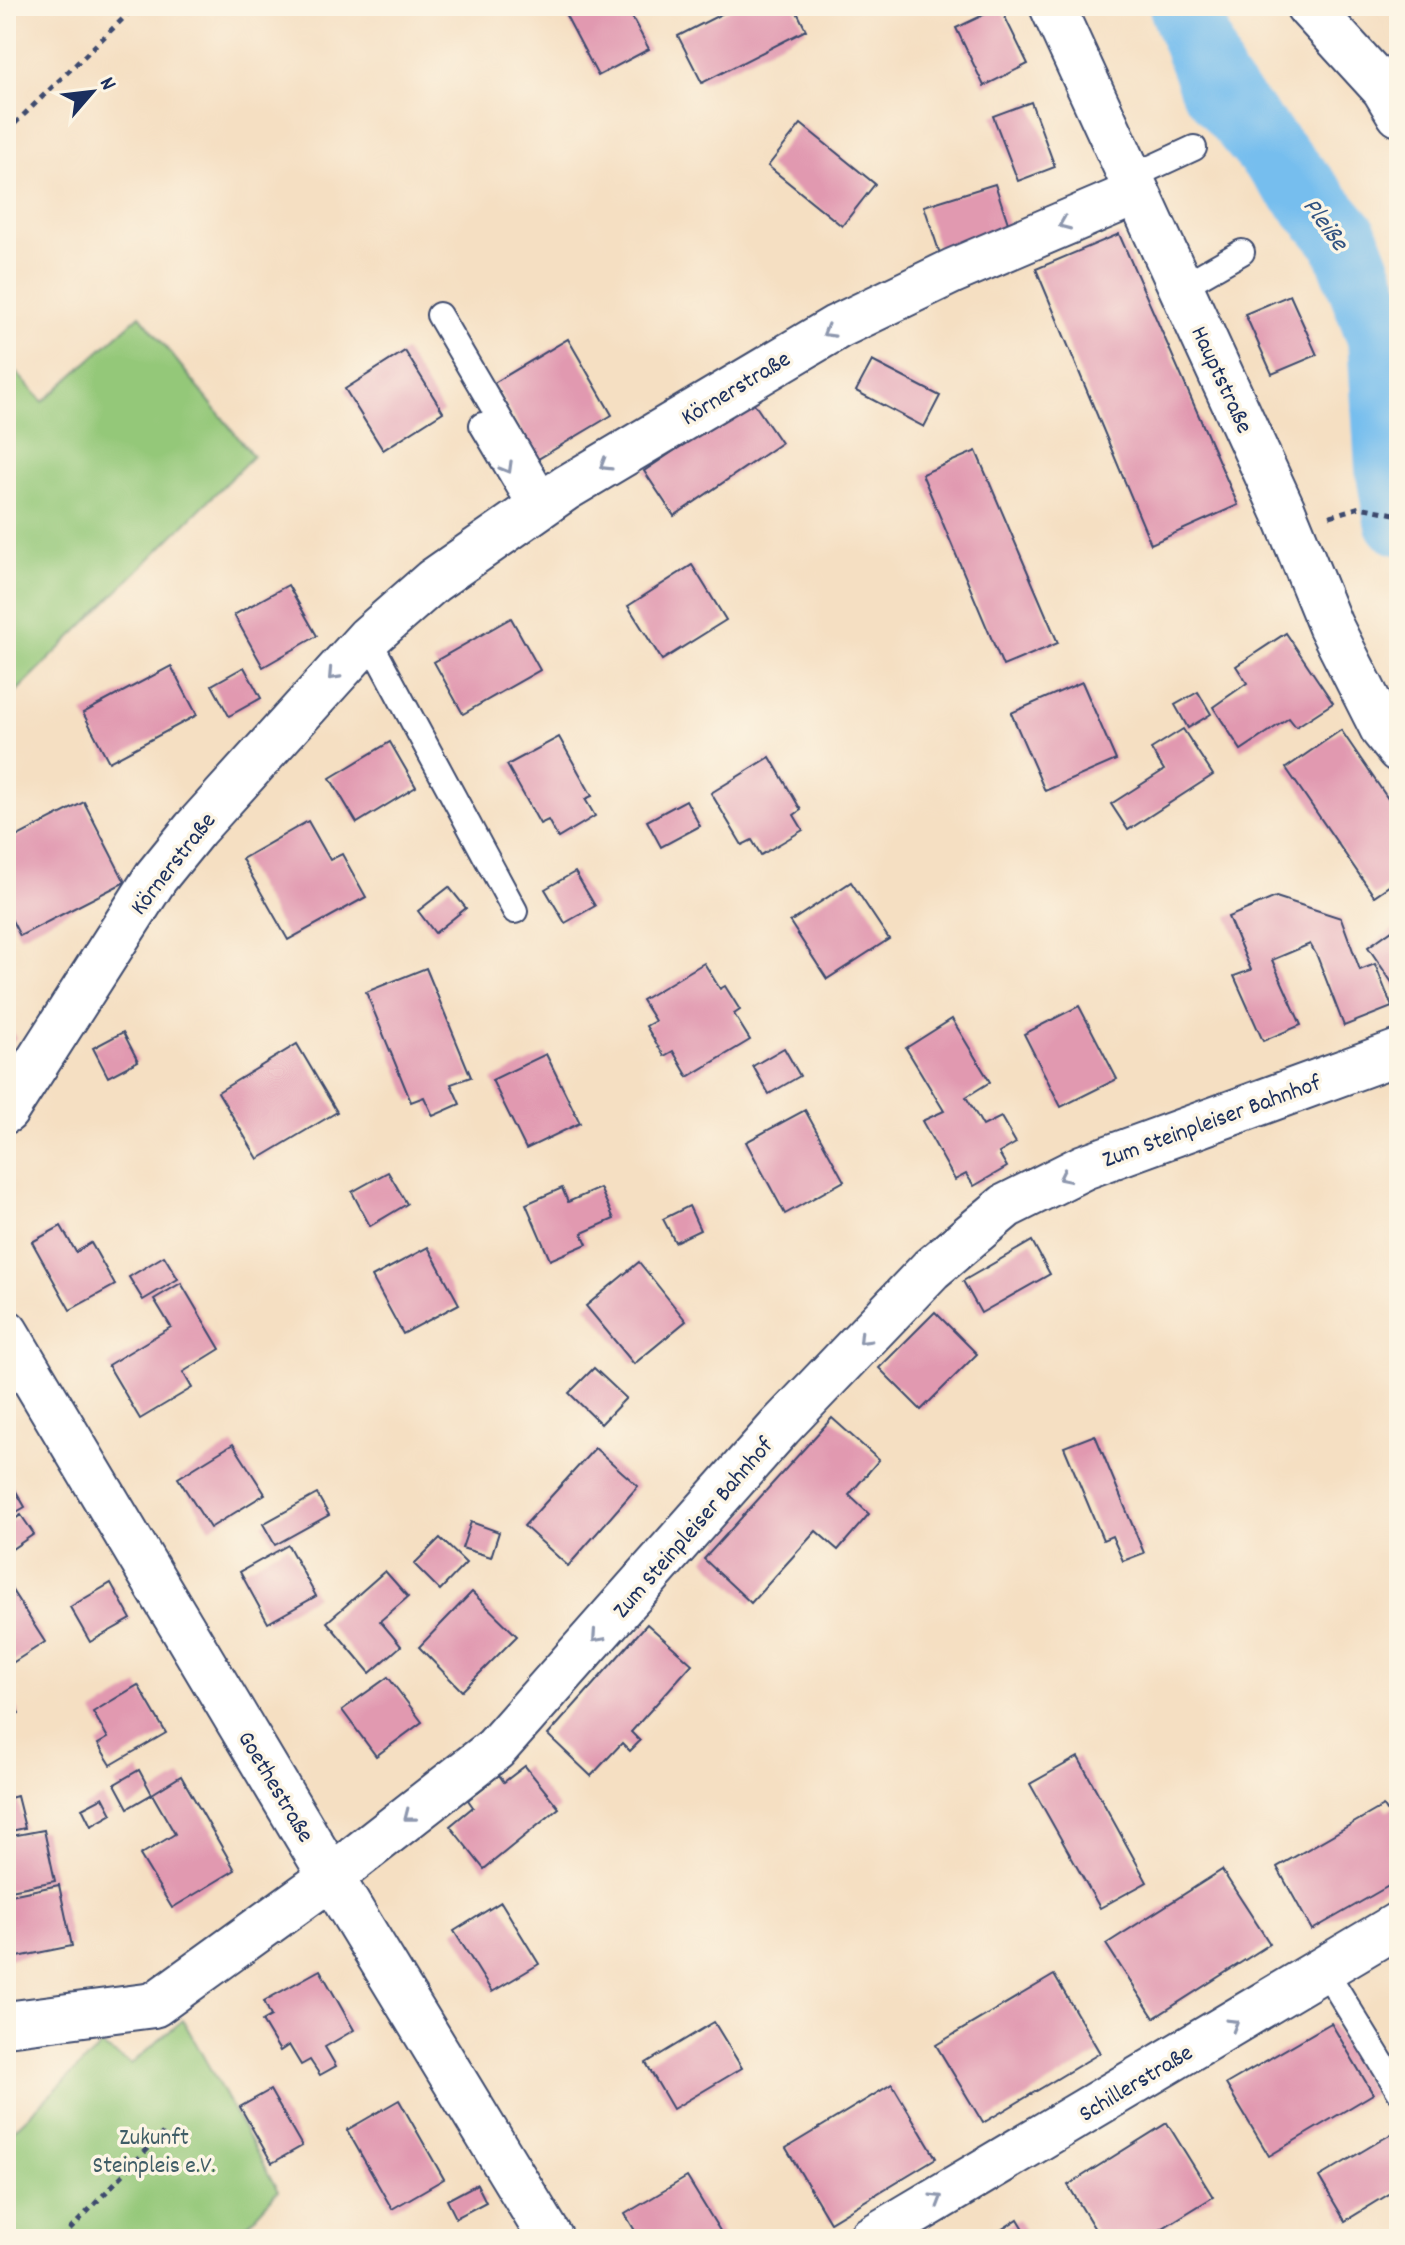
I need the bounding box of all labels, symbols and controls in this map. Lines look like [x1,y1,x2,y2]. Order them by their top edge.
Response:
north arrow [52,52,132,132]
text: N [90,72,123,96]
water label: Pleiße [1292,191,1357,261]
one-way arrow [1058,214,1072,230]
street label: Hauptstraße [1181,321,1260,440]
one-way arrow [822,322,837,338]
street label: Körnerstraße [675,344,798,436]
one-way arrow [599,455,613,471]
one-way arrow [497,459,513,474]
one-way arrow [329,665,343,680]
street label: Körnerstraße [123,806,225,924]
street label: Zum Steinpleiser Bahnhof [1098,1067,1326,1178]
one-way arrow [1057,1167,1072,1183]
one-way arrow [859,1330,873,1345]
street label: Zum Steinpleiser Bahnhof [606,1431,783,1627]
one-way arrow [591,1628,606,1642]
street label: Goethestraße [228,1725,321,1850]
one-way arrow [403,1807,418,1821]
one-way arrow [1224,2018,1239,2034]
street label: Schillerstraße [1073,2037,1200,2132]
park label: Zukunft Steinpleis e.V. [93,2122,215,2184]
one-way arrow [928,2193,943,2209]

